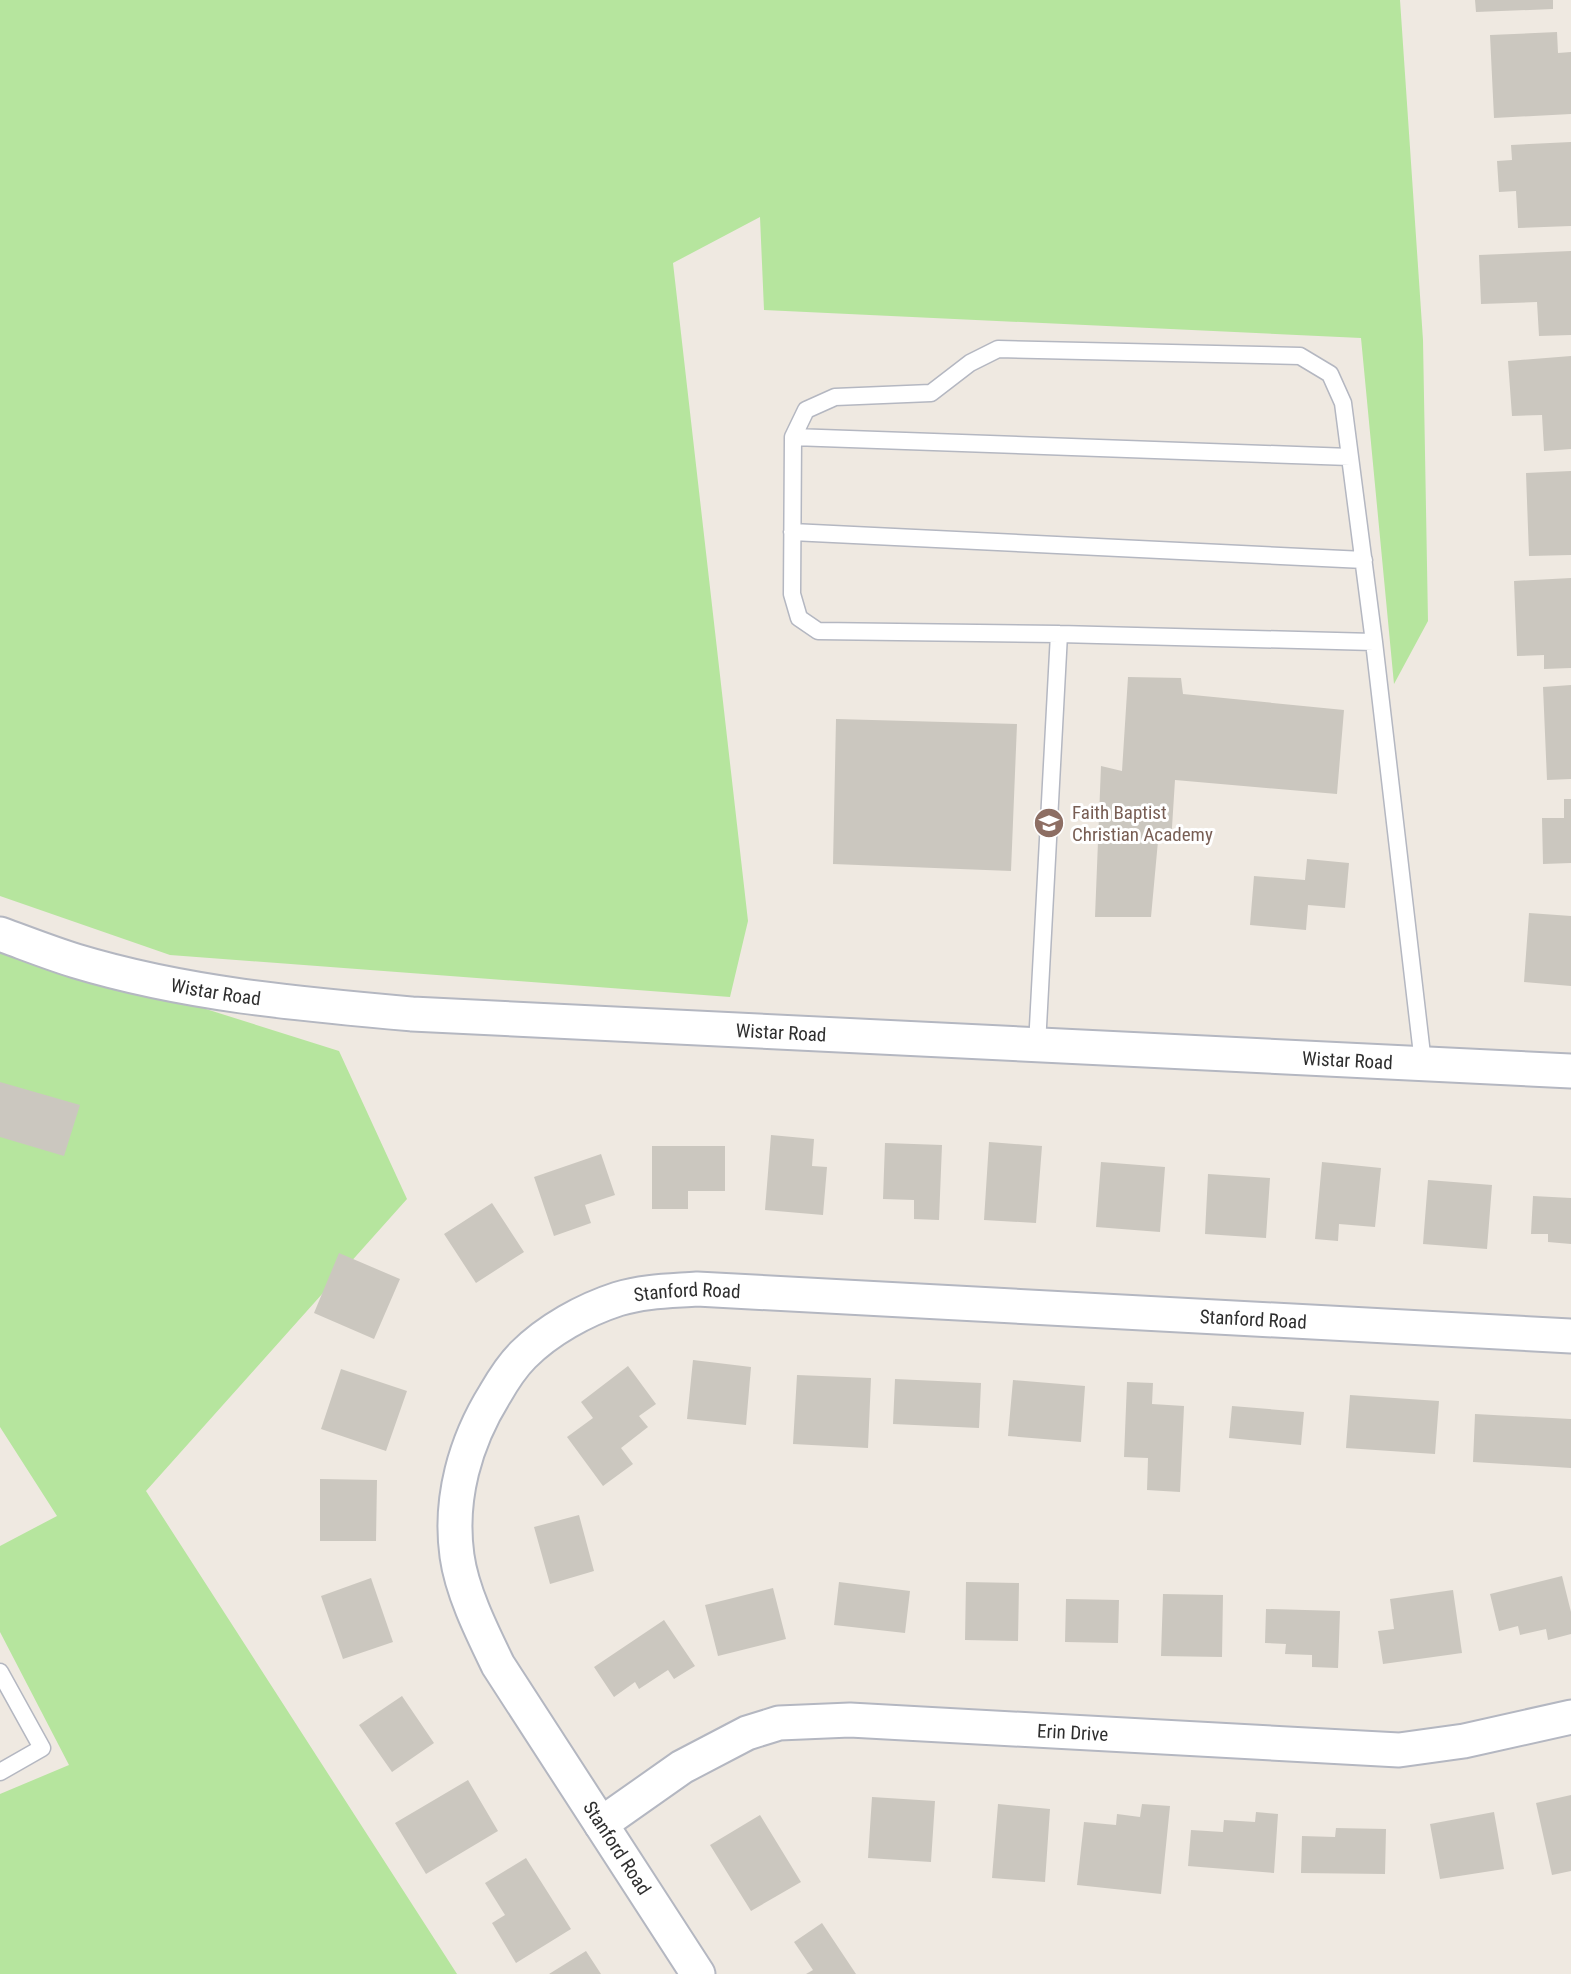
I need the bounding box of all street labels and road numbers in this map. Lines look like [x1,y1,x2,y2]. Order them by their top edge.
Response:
street label: Wistar Road [169,973,262,1010]
street label: Wistar Road [735,1018,827,1046]
street label: Wistar Road [1302,1046,1393,1074]
street label: Stanford Road [632,1277,741,1306]
street label: Stanford Road [1199,1305,1307,1333]
street label: Erin Drive [1037,1719,1109,1746]
street label: Stanford Road [578,1797,656,1899]

